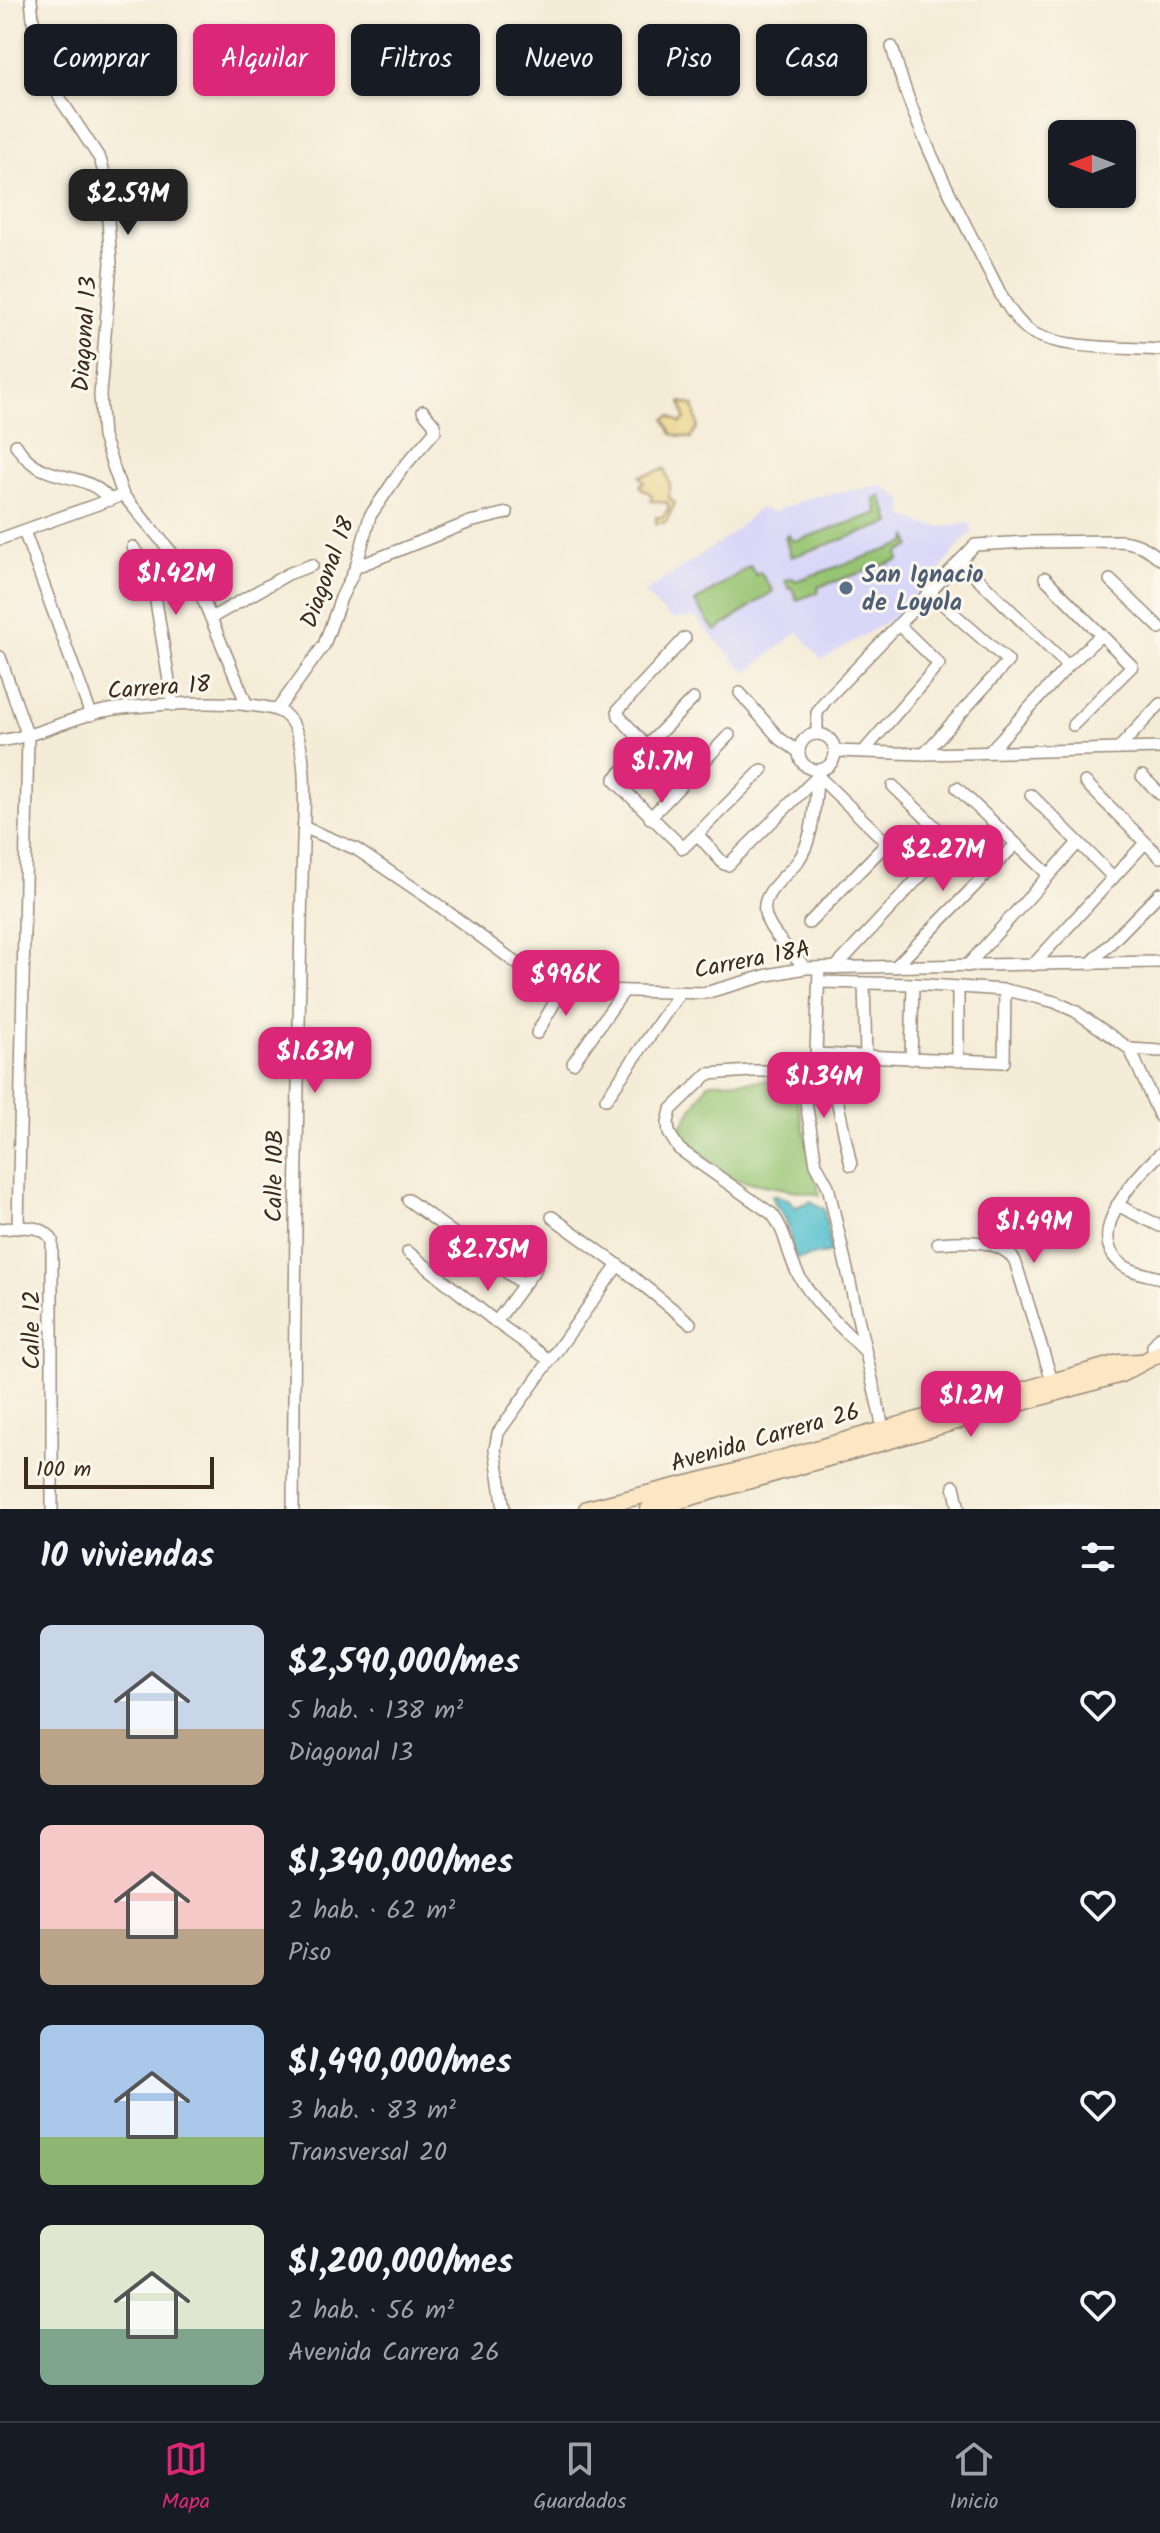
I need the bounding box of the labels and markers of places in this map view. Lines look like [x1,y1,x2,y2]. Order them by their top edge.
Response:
pin: $2.59M [63,169,193,237]
pin: $1.42M [111,549,241,617]
place label: San Ignacio de Loyola [862,556,983,623]
marker: San Ignacio de Loyola [837,579,855,597]
pin: $1.7M [606,737,718,805]
pin: $2.27M [878,825,1008,893]
pin: $996K [510,950,622,1018]
pin: $1.63M [250,1027,380,1095]
pin: $1.34M [759,1052,889,1120]
pin: $1.49M [969,1197,1099,1265]
pin: $2.75M [423,1225,553,1293]
pin: $1.2M [915,1371,1027,1439]

